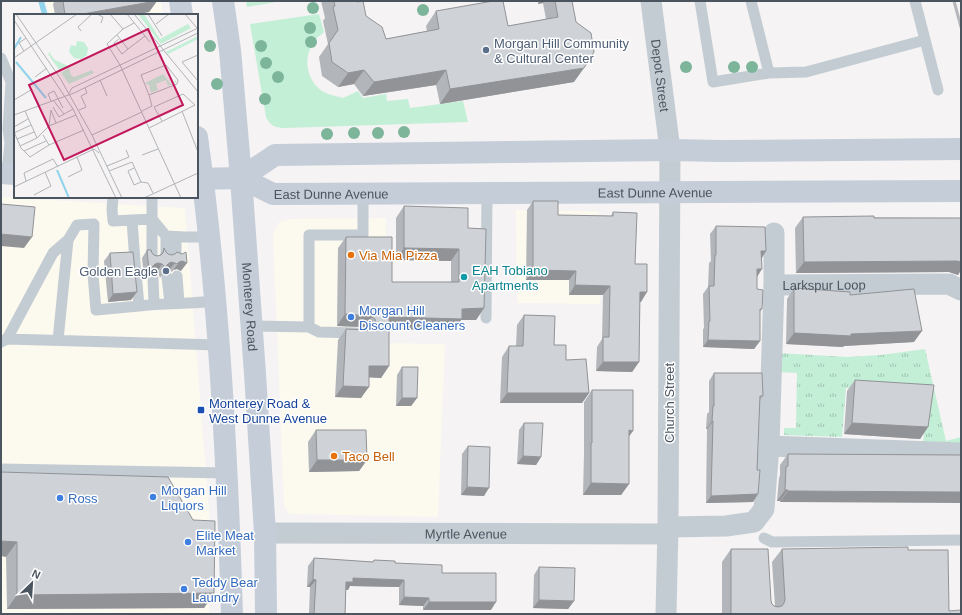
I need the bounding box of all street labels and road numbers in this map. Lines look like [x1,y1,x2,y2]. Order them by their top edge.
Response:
street label: Depot Street [648,38,672,113]
street label: East Dunne Avenue [598,185,713,201]
street label: East Dunne Avenue [274,186,389,202]
street label: Monterey Road [239,262,260,352]
street label: Larkspur Loop [782,277,866,293]
street label: Church Street [662,363,677,443]
street label: Myrtle Avenue [425,526,507,542]

